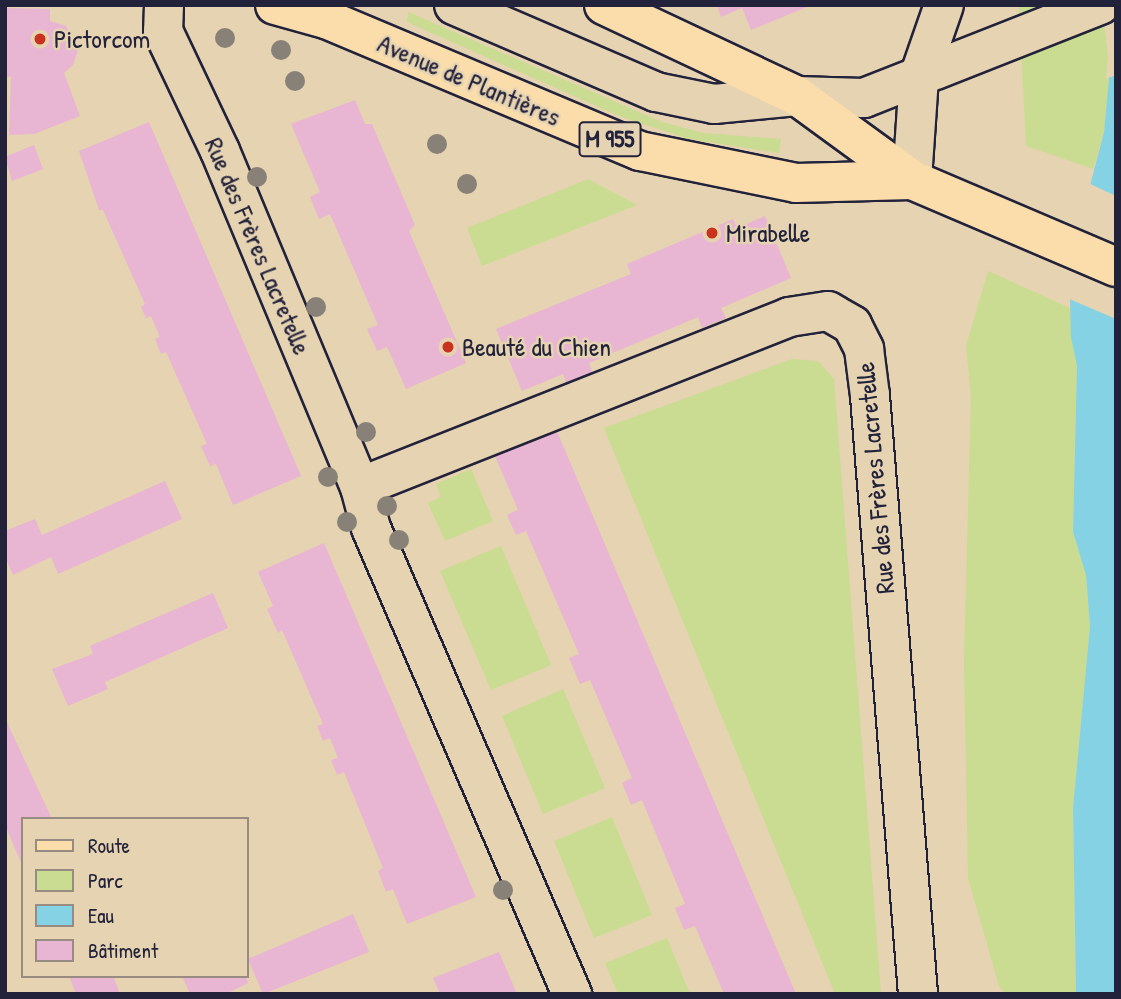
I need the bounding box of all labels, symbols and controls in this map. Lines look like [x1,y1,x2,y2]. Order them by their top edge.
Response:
place label: Pictorcom [54,23,150,55]
street label: Avenue de Plantières [373,27,565,133]
marker: Pictorcom [32,31,48,47]
road number: M 955 [578,119,642,160]
street label: Rue des Frères Lacretelle [198,133,318,359]
place label: Mirabelle [726,217,810,249]
marker: Mirabelle [704,225,720,241]
place label: Beauté du Chien [462,331,611,363]
marker: Beauté du Chien [440,339,456,355]
street label: Rue des Frères Lacretelle [849,361,901,595]
legend [21,817,248,978]
text: Route [88,831,130,860]
text: Parc [88,866,123,895]
text: Eau [88,901,114,930]
text: Bâtiment [88,936,158,965]

